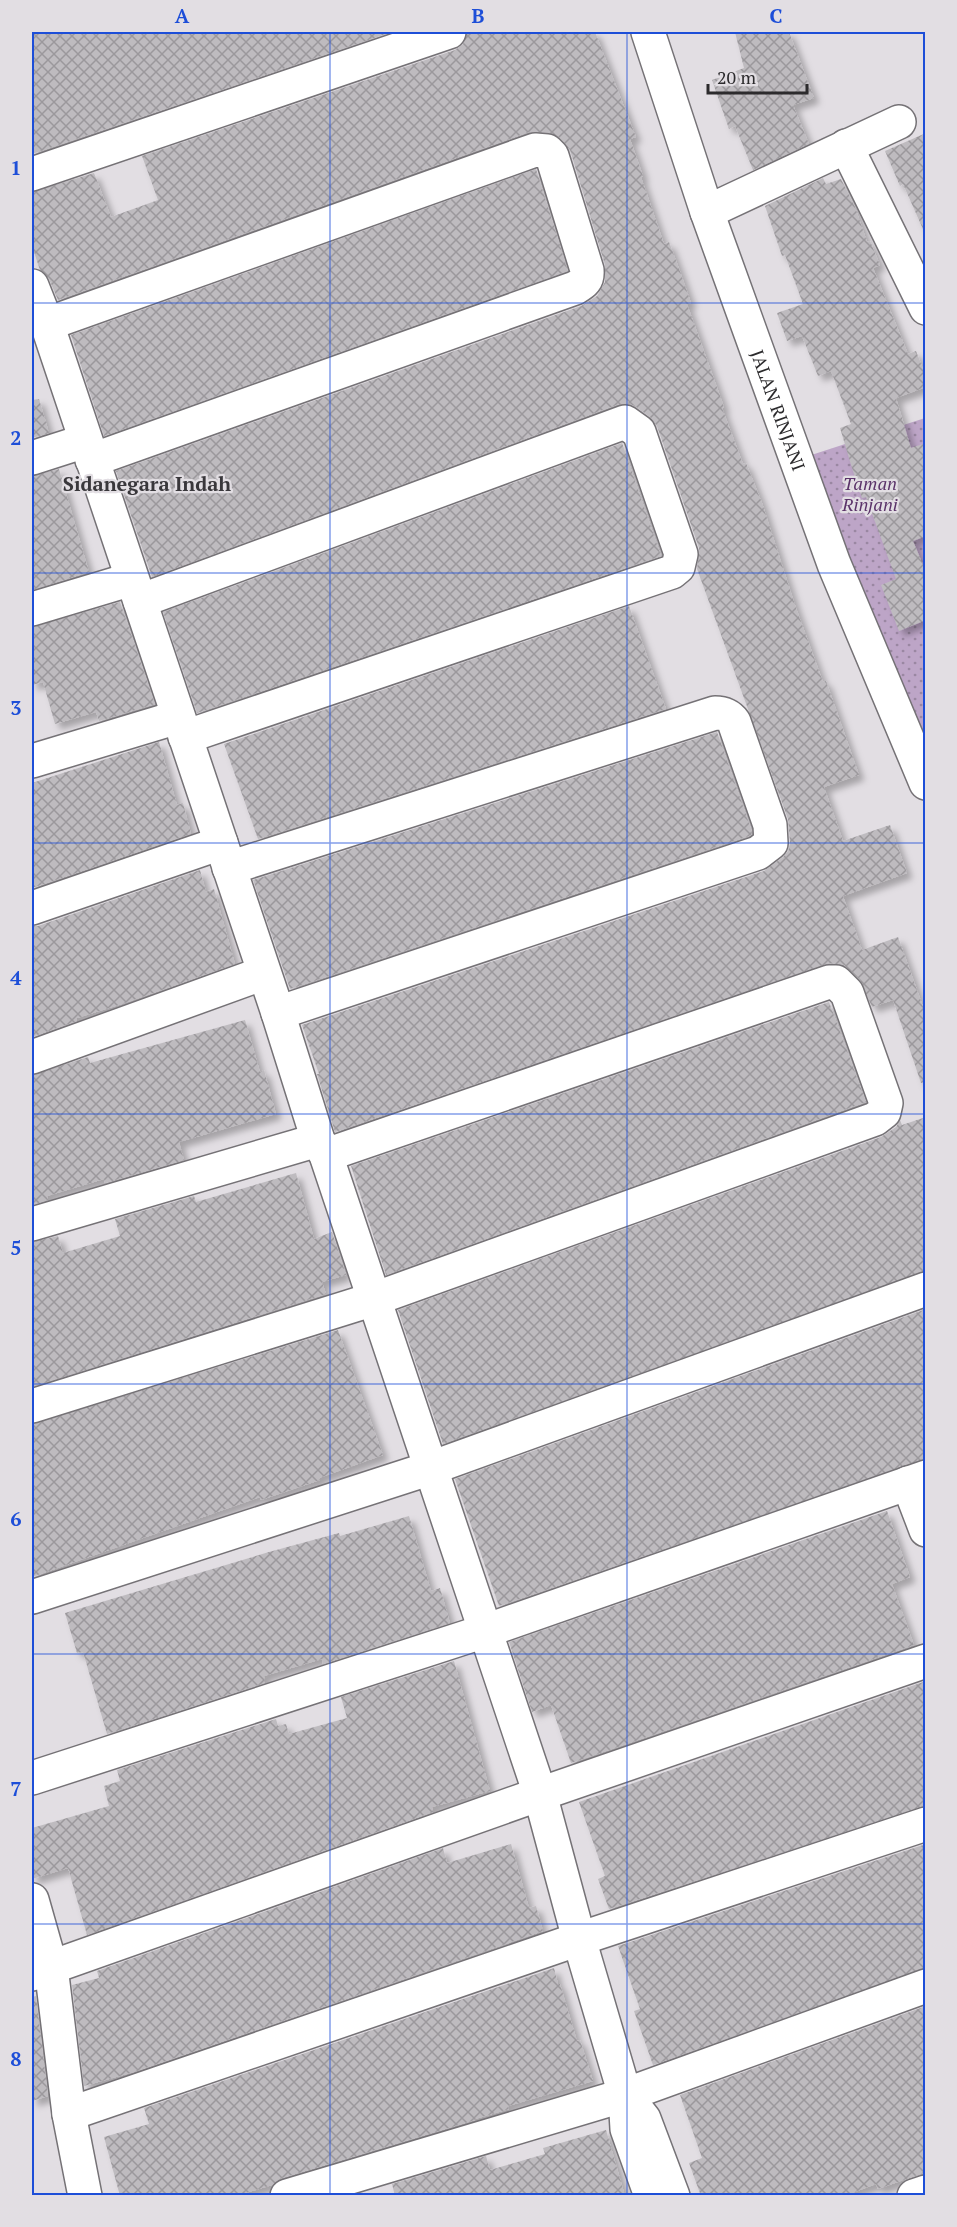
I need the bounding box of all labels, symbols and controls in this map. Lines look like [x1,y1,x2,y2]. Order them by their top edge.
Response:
text: A [175,2,190,29]
text: B [472,2,485,29]
text: C [769,2,783,29]
scale bar [708,57,807,95]
text: 20 m [717,65,757,89]
text: 1 [10,154,22,181]
street label: JALAN RINJANI [746,346,811,474]
text: 2 [10,424,22,451]
district label: Sidanegara Indah [63,470,231,497]
park label: Taman Rinjani [841,471,898,516]
text: 3 [10,694,22,721]
text: 4 [10,964,22,991]
text: 5 [10,1234,22,1261]
text: 6 [10,1505,22,1532]
text: 7 [10,1775,22,1802]
text: 8 [10,2045,22,2072]

